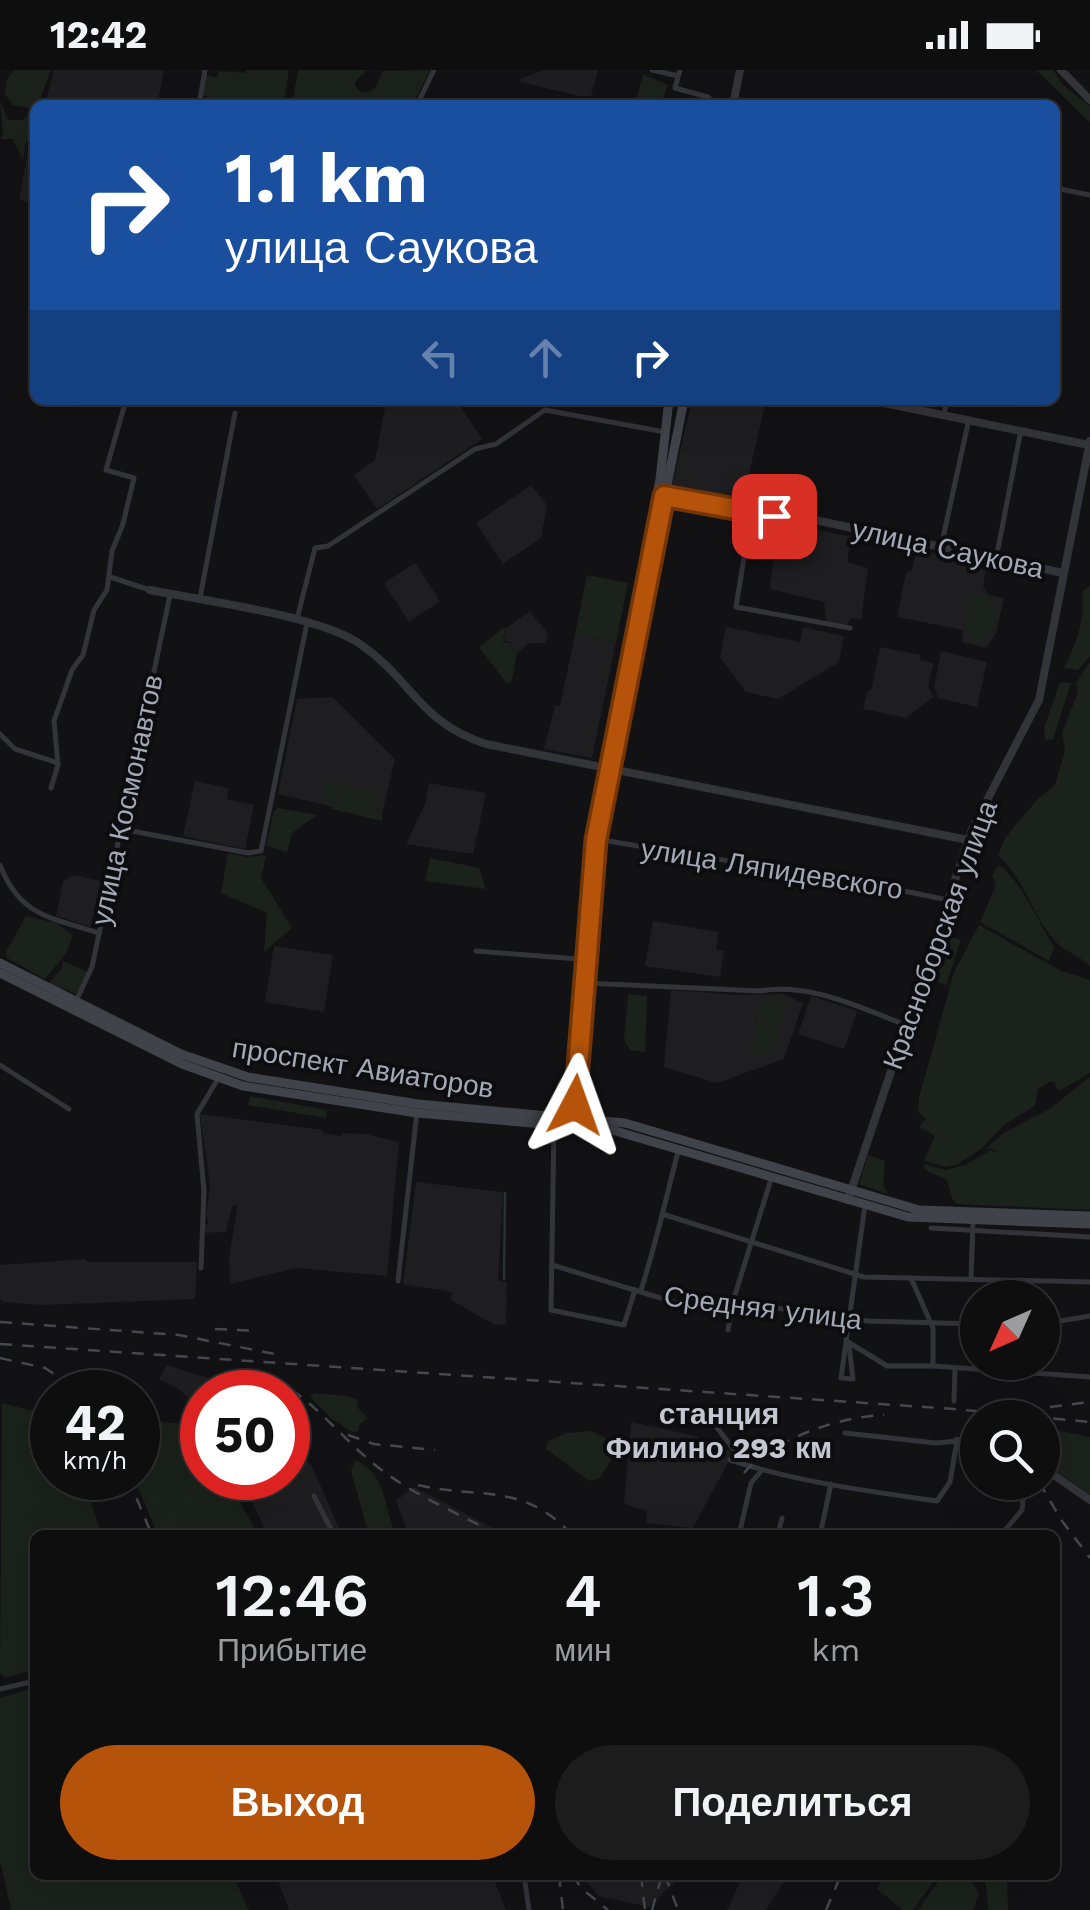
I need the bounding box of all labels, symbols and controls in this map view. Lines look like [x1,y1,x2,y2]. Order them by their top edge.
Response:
text: 12:42 [50,13,147,57]
text: 1.1 km [225,137,428,219]
icon: right [60,140,190,270]
text: улица Саукова [225,221,538,274]
icon: left [413,330,468,385]
icon: ahead [518,330,573,385]
icon: right [623,330,678,385]
pin [732,474,817,559]
icon: arrive [747,489,802,544]
street label: улица Саукова [849,513,1047,585]
street label: улица Космонавтов [84,672,170,928]
street label: Красноборская улица [876,796,1004,1074]
street label: улица Ляпидевского [639,832,905,906]
street label: проспект Авиаторов [230,1031,496,1105]
position arrow [523,1053,627,1157]
street label: Средняя улица [662,1279,864,1337]
north arrow [960,1280,1060,1380]
map controls [960,1280,1060,1500]
speed limit sign: 50 [180,1370,310,1500]
text: 42 [64,1393,126,1452]
district label: станция Филино 293 км [606,1396,832,1465]
button: search [960,1400,1060,1500]
text: km/h [63,1446,127,1475]
text: 12:46 [216,1560,369,1631]
text: 4 [564,1560,602,1631]
text: 1.3 [797,1560,874,1631]
text: Прибытие [217,1631,367,1669]
text: мин [554,1631,612,1669]
text: km [812,1631,860,1669]
button: Выход [60,1745,535,1860]
button: Поделиться [555,1745,1030,1860]

